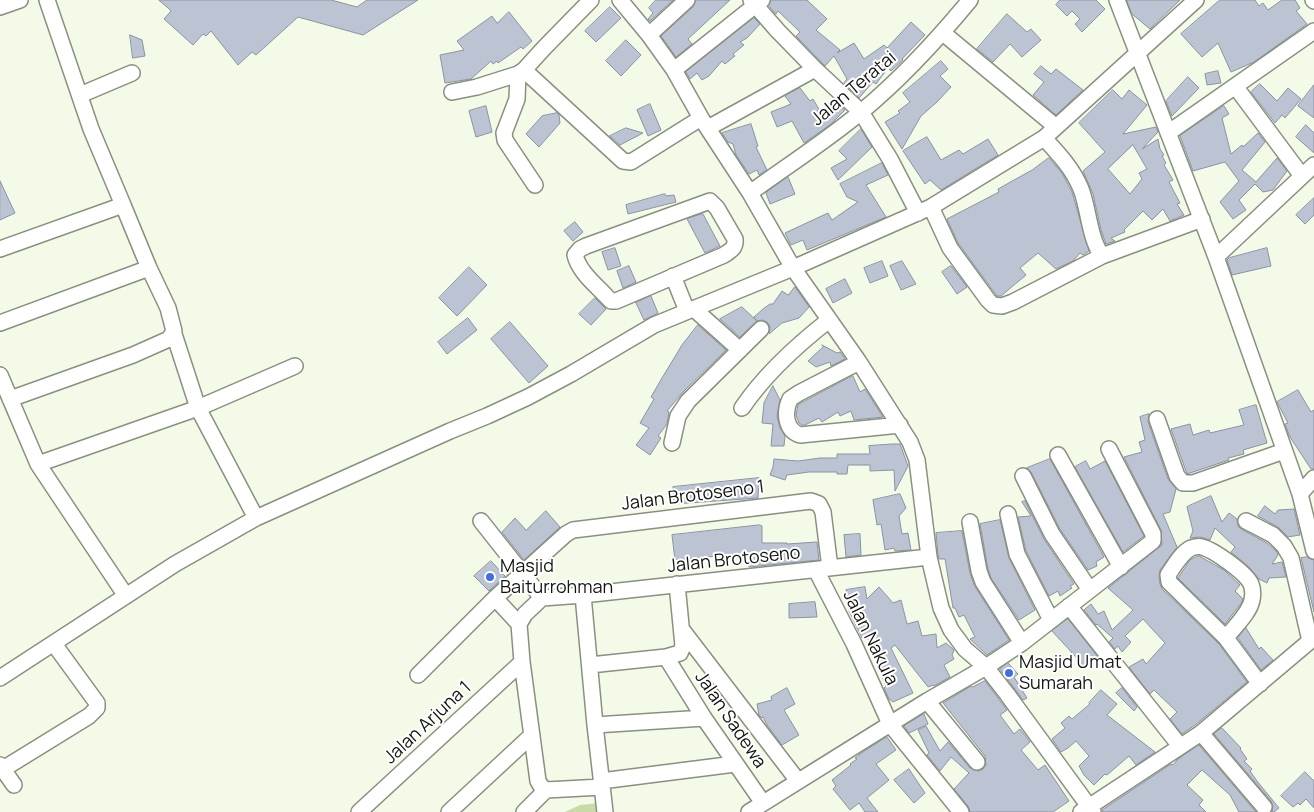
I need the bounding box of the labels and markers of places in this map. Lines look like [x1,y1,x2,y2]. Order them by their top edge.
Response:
place label: Masjid Baiturrohman [500,556,613,598]
marker: Masjid Baiturrohman [484,571,496,583]
place label: Masjid Umat Sumarah [1019,652,1122,694]
marker: Masjid Umat Sumarah [1003,667,1015,679]

